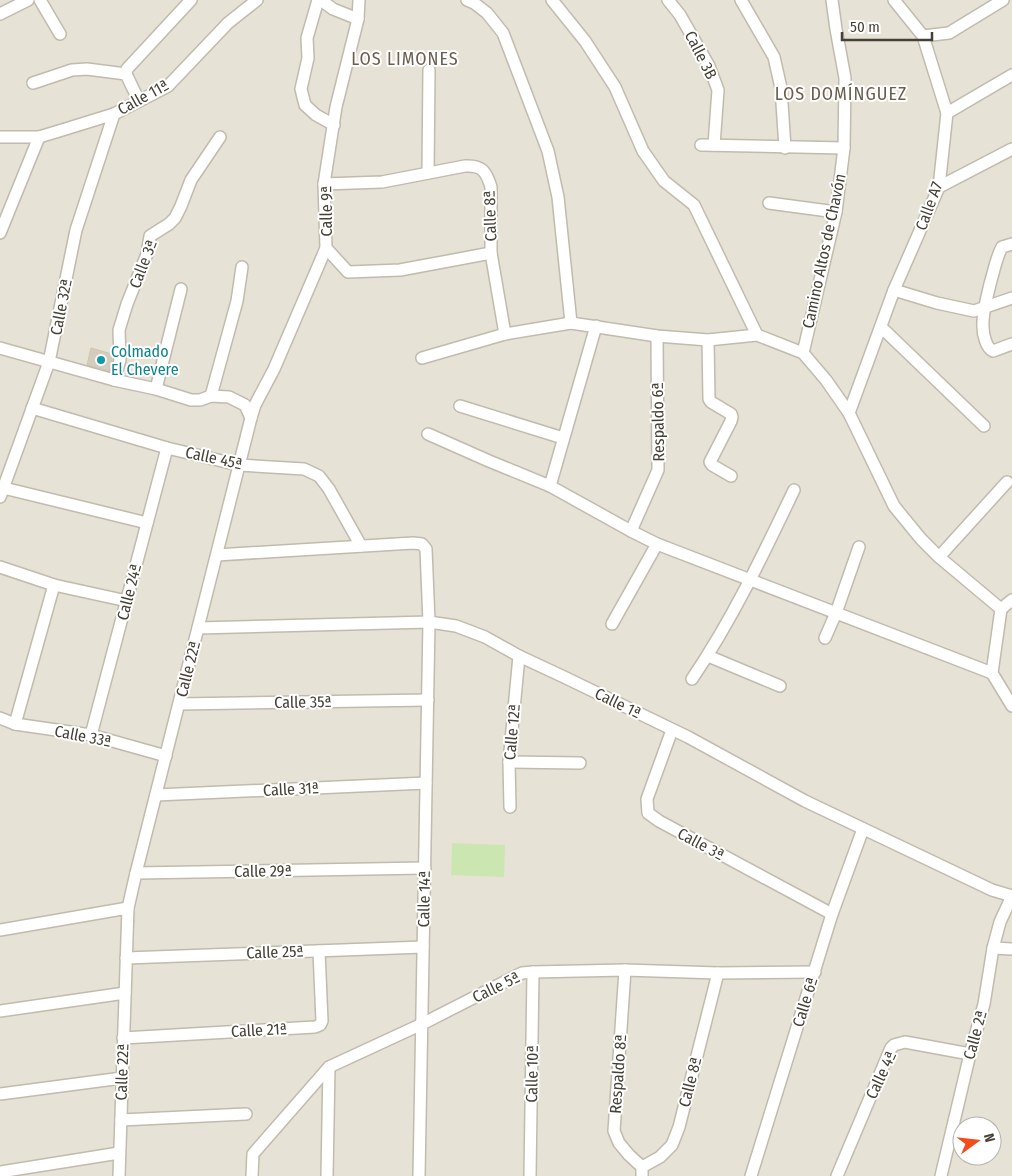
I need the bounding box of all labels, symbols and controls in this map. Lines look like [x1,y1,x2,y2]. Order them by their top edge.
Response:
scale bar [842,10,932,42]
text: 50 m [850,18,880,36]
street label: Calle 3B [681,28,721,83]
district label: LOS LIMONES [351,48,459,70]
street label: Calle 11ª [114,75,172,119]
district label: LOS DOMÍNGUEZ [775,82,907,105]
street label: Camino Altos de Chavón [798,172,850,330]
street label: Calle A7 [911,179,947,233]
street label: Calle 9ª [317,186,336,236]
street label: Calle 8ª [480,190,500,242]
street label: Calle 3ª [125,237,161,291]
street label: Calle 32ª [46,277,76,337]
place label: Colmado El Chevere [111,342,179,379]
marker: Colmado El Chevere [95,354,107,366]
street label: Respaldo 6ª [648,382,668,462]
street label: Calle 45ª [184,443,244,473]
street label: Calle 24ª [113,562,145,622]
street label: Calle 22ª [172,639,204,699]
street label: Calle 1ª [592,684,644,722]
street label: Calle 35ª [274,692,332,712]
street label: Calle 12ª [500,703,524,761]
street label: Calle 33ª [53,721,113,751]
street label: Calle 31ª [263,778,319,800]
street label: Calle 3ª [674,824,728,864]
street label: Calle 29ª [234,861,292,881]
street label: Calle 14ª [414,870,434,928]
street label: Calle 25ª [246,942,304,962]
street label: Calle 5ª [469,967,523,1007]
street label: Calle 6ª [788,975,822,1029]
street label: Calle 2ª [959,1008,991,1062]
street label: Calle 21ª [231,1019,287,1041]
street label: Respaldo 8ª [606,1034,630,1114]
street label: Calle 22ª [112,1043,132,1101]
street label: Calle 10ª [522,1045,542,1103]
street label: Calle 4ª [862,1048,900,1102]
street label: Calle 8ª [675,1055,705,1109]
north arrow [952,1116,1002,1166]
text: N [980,1132,998,1144]

